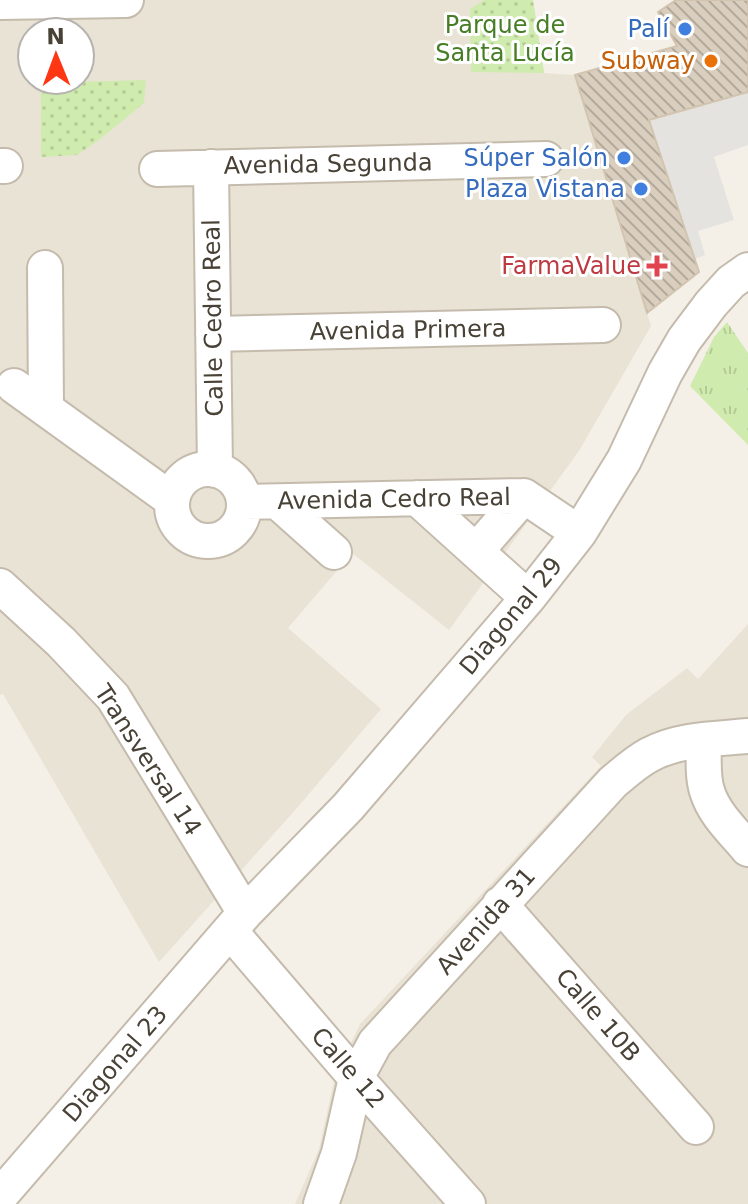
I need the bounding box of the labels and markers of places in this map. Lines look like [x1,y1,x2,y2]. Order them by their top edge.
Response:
place label: Palí [628,15,670,43]
marker: Palí [676,20,694,38]
place label: Subway [601,47,695,75]
marker: Subway [702,52,720,70]
place label: Súper Salón [464,144,608,172]
marker: Súper Salón [615,149,633,167]
place label: Plaza Vistana [465,175,625,203]
marker: Plaza Vistana [632,180,650,198]
place label: FarmaValue [501,252,641,280]
marker: FarmaValue [648,257,666,275]

